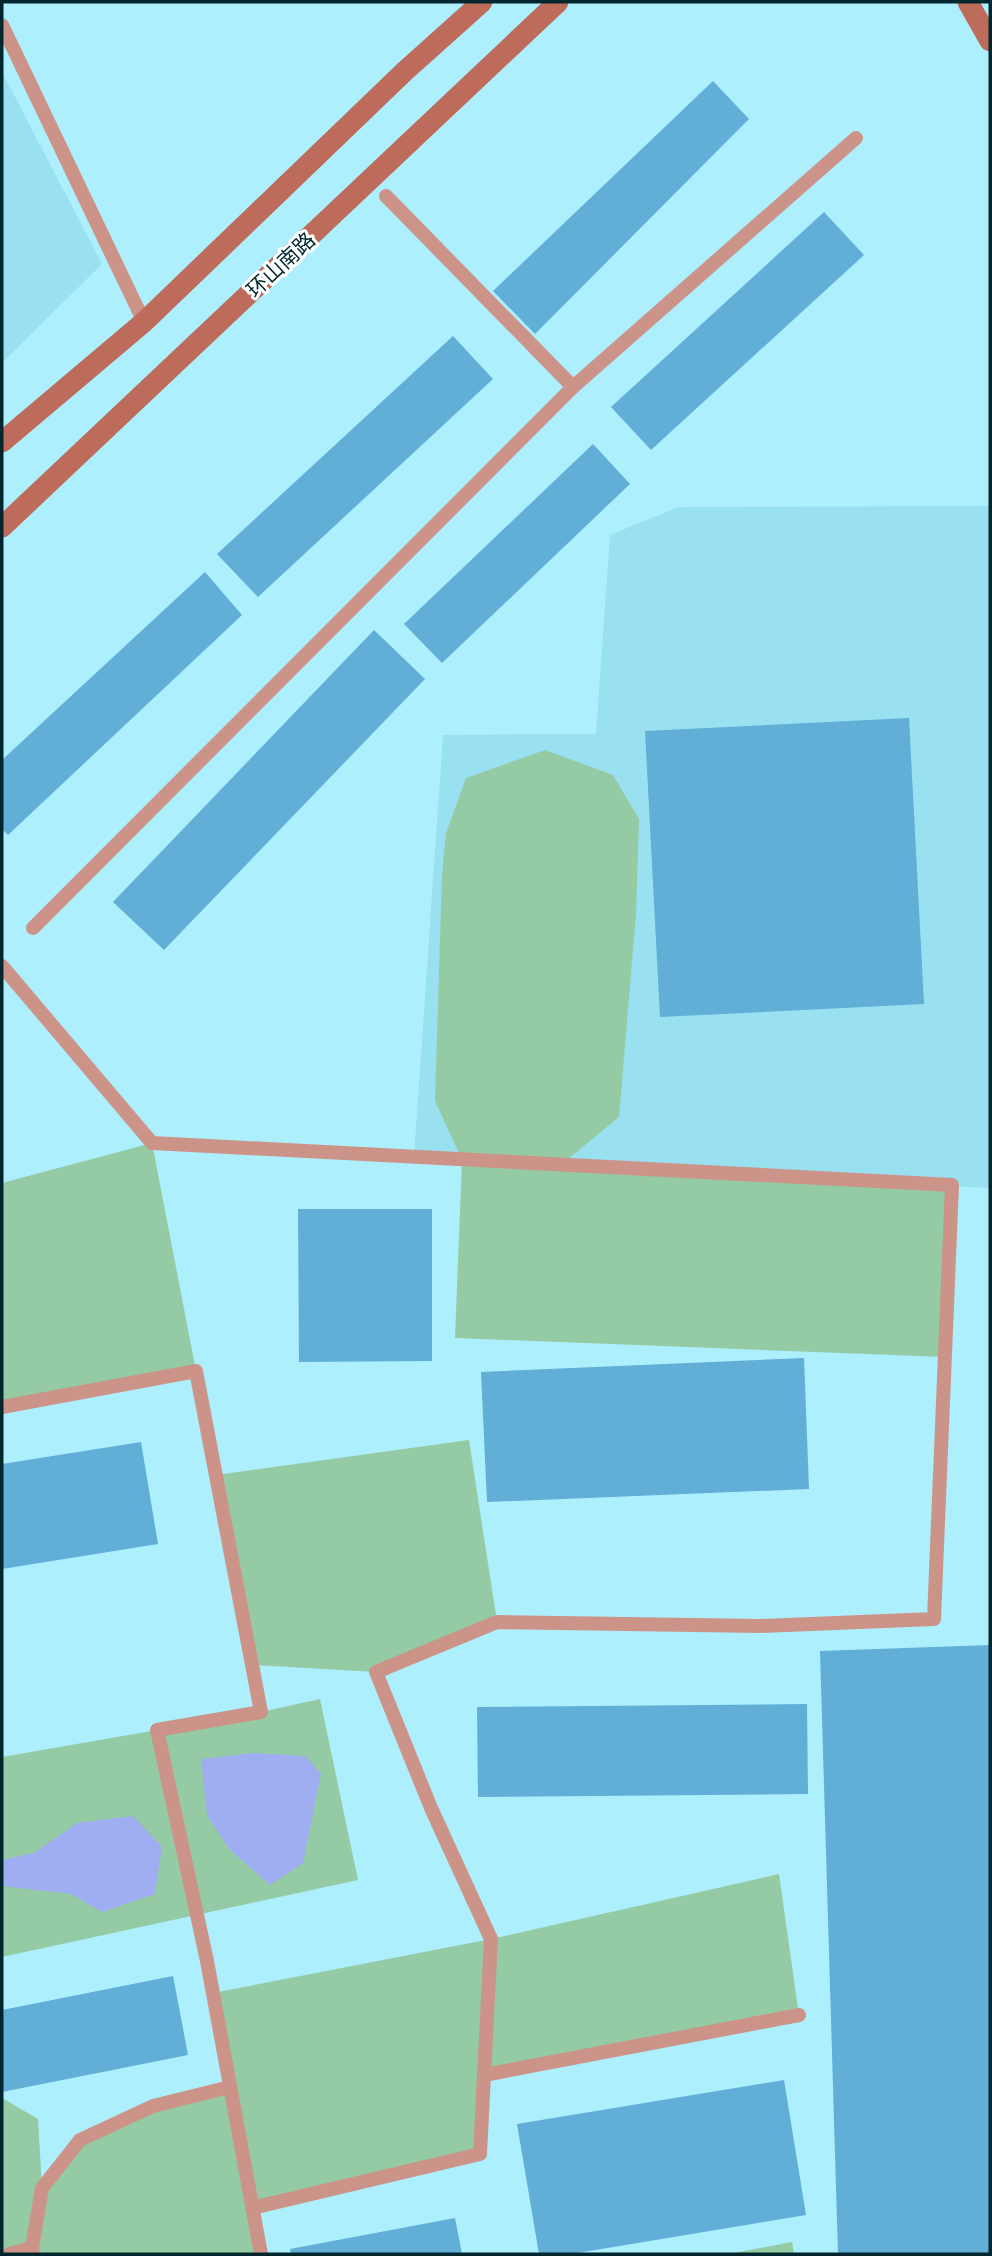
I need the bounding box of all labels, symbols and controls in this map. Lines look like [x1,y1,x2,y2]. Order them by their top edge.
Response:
street label: 环山南路 [241,226,319,302]

